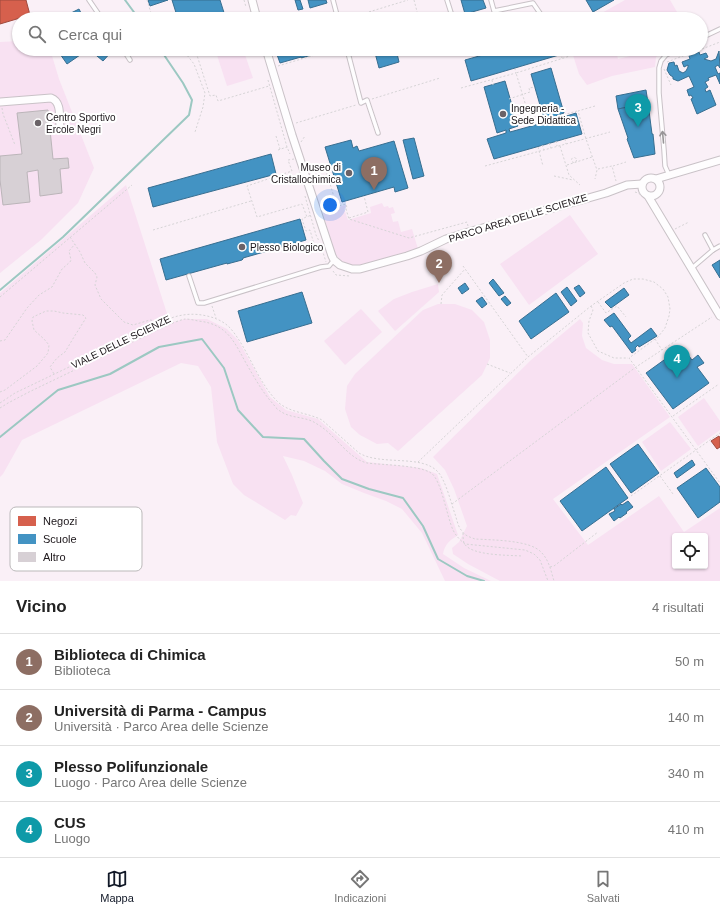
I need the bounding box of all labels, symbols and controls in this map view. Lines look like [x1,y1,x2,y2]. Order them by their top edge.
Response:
search box [12,12,708,56]
icon: search [26,23,48,45]
text: Cerca qui [58,26,122,43]
pin: 3 [625,94,651,127]
place label: Ingegneria - Sede Didattica [511,103,576,126]
marker: Ingegneria - Sede Didattica [498,109,508,119]
place label: Centro Sportivo Ercole Negri [46,112,116,135]
marker: Centro Sportivo Ercole Negri [33,118,43,128]
one-way arrow [659,131,666,144]
pin: 1 [361,157,387,190]
place label: Museo di Cristallochimica [271,162,341,185]
marker: Museo di Cristallochimica [344,168,354,178]
street label: PARCO AREA DELLE SCIENZE [447,192,589,244]
your location [320,195,340,215]
marker: Plesso Biologico [237,242,247,252]
place label: Plesso Biologico [250,242,324,253]
pin: 2 [426,250,452,283]
street label: VIALE DELLE SCIENZE [70,313,173,371]
pin: 4 [664,345,690,378]
legend [10,507,142,571]
text: Negozi [43,515,77,527]
text: Scuole [43,533,77,545]
map controls [672,533,708,569]
button: locate [672,533,708,569]
text: Altro [43,551,66,563]
text: Vicino [16,597,67,616]
text: 4 risultati [652,600,704,615]
text: Biblioteca di Chimica [54,646,206,663]
text: 1 [25,654,33,669]
text: 50 m [675,654,704,669]
text: Biblioteca [54,663,110,678]
text: Università di Parma - Campus [54,702,267,719]
text: 2 [25,710,33,725]
text: 140 m [668,710,704,725]
text: Università · Parco Area delle Scienze [54,719,269,734]
text: Plesso Polifunzionale [54,758,208,775]
text: 3 [25,766,33,781]
text: 340 m [668,766,704,781]
text: Luogo · Parco Area delle Scienze [54,775,247,790]
text: CUS [54,814,86,831]
text: 4 [25,822,33,837]
text: 410 m [668,822,704,837]
text: Luogo [54,831,90,846]
tab: Mappa [100,868,134,904]
tab: Indicazioni [334,868,386,904]
tab: Salvati [587,868,620,904]

